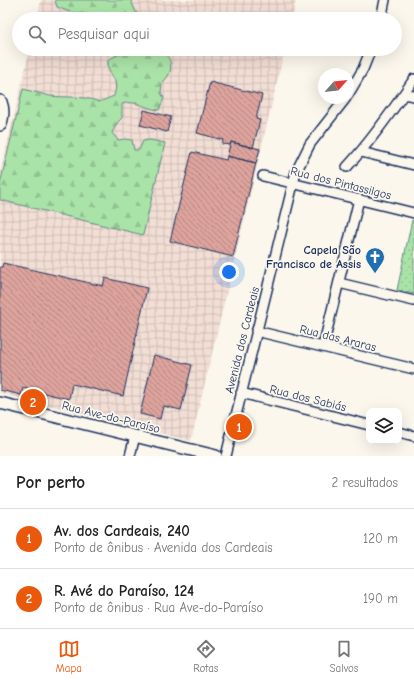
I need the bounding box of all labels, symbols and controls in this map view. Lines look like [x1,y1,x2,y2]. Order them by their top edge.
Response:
search box [12,12,402,56]
icon: search [26,23,48,45]
text: Pesquisar aqui [58,25,150,43]
north arrow [318,68,354,104]
street label: Rua dos Pintassilgos [289,164,393,202]
place label: Capela São Francisco de Assis [266,243,361,271]
church icon: Capela São Francisco de Assis [364,246,386,274]
your location [219,262,239,282]
street label: Avenida dos Cardeais [222,285,262,395]
street label: Rua das Araras [298,322,378,354]
street label: Rua dos Sabiás [268,382,348,414]
pin: 2 [20,387,46,417]
street label: Rua Ave-do-Paraíso [60,398,162,436]
map controls [366,408,402,444]
button: layers [366,408,402,444]
pin: 1 [226,412,252,442]
text: Por perto [16,473,85,492]
text: 2 resultados [331,475,398,490]
text: Av. dos Cardeais, 240 [54,522,190,540]
text: 1 [26,531,32,546]
text: 120 m [363,531,398,546]
text: Ponto de ônibus · Avenida dos Cardeais [54,540,273,555]
text: R. Avé do Paraíso, 124 [54,582,194,600]
text: 2 [26,591,32,606]
text: 190 m [363,591,398,606]
text: Ponto de ônibus · Rua Ave-do-Paraíso [54,600,263,615]
tab: Mapa [56,638,82,675]
tab: Rotas [193,638,218,675]
tab: Salvos [330,638,358,675]

